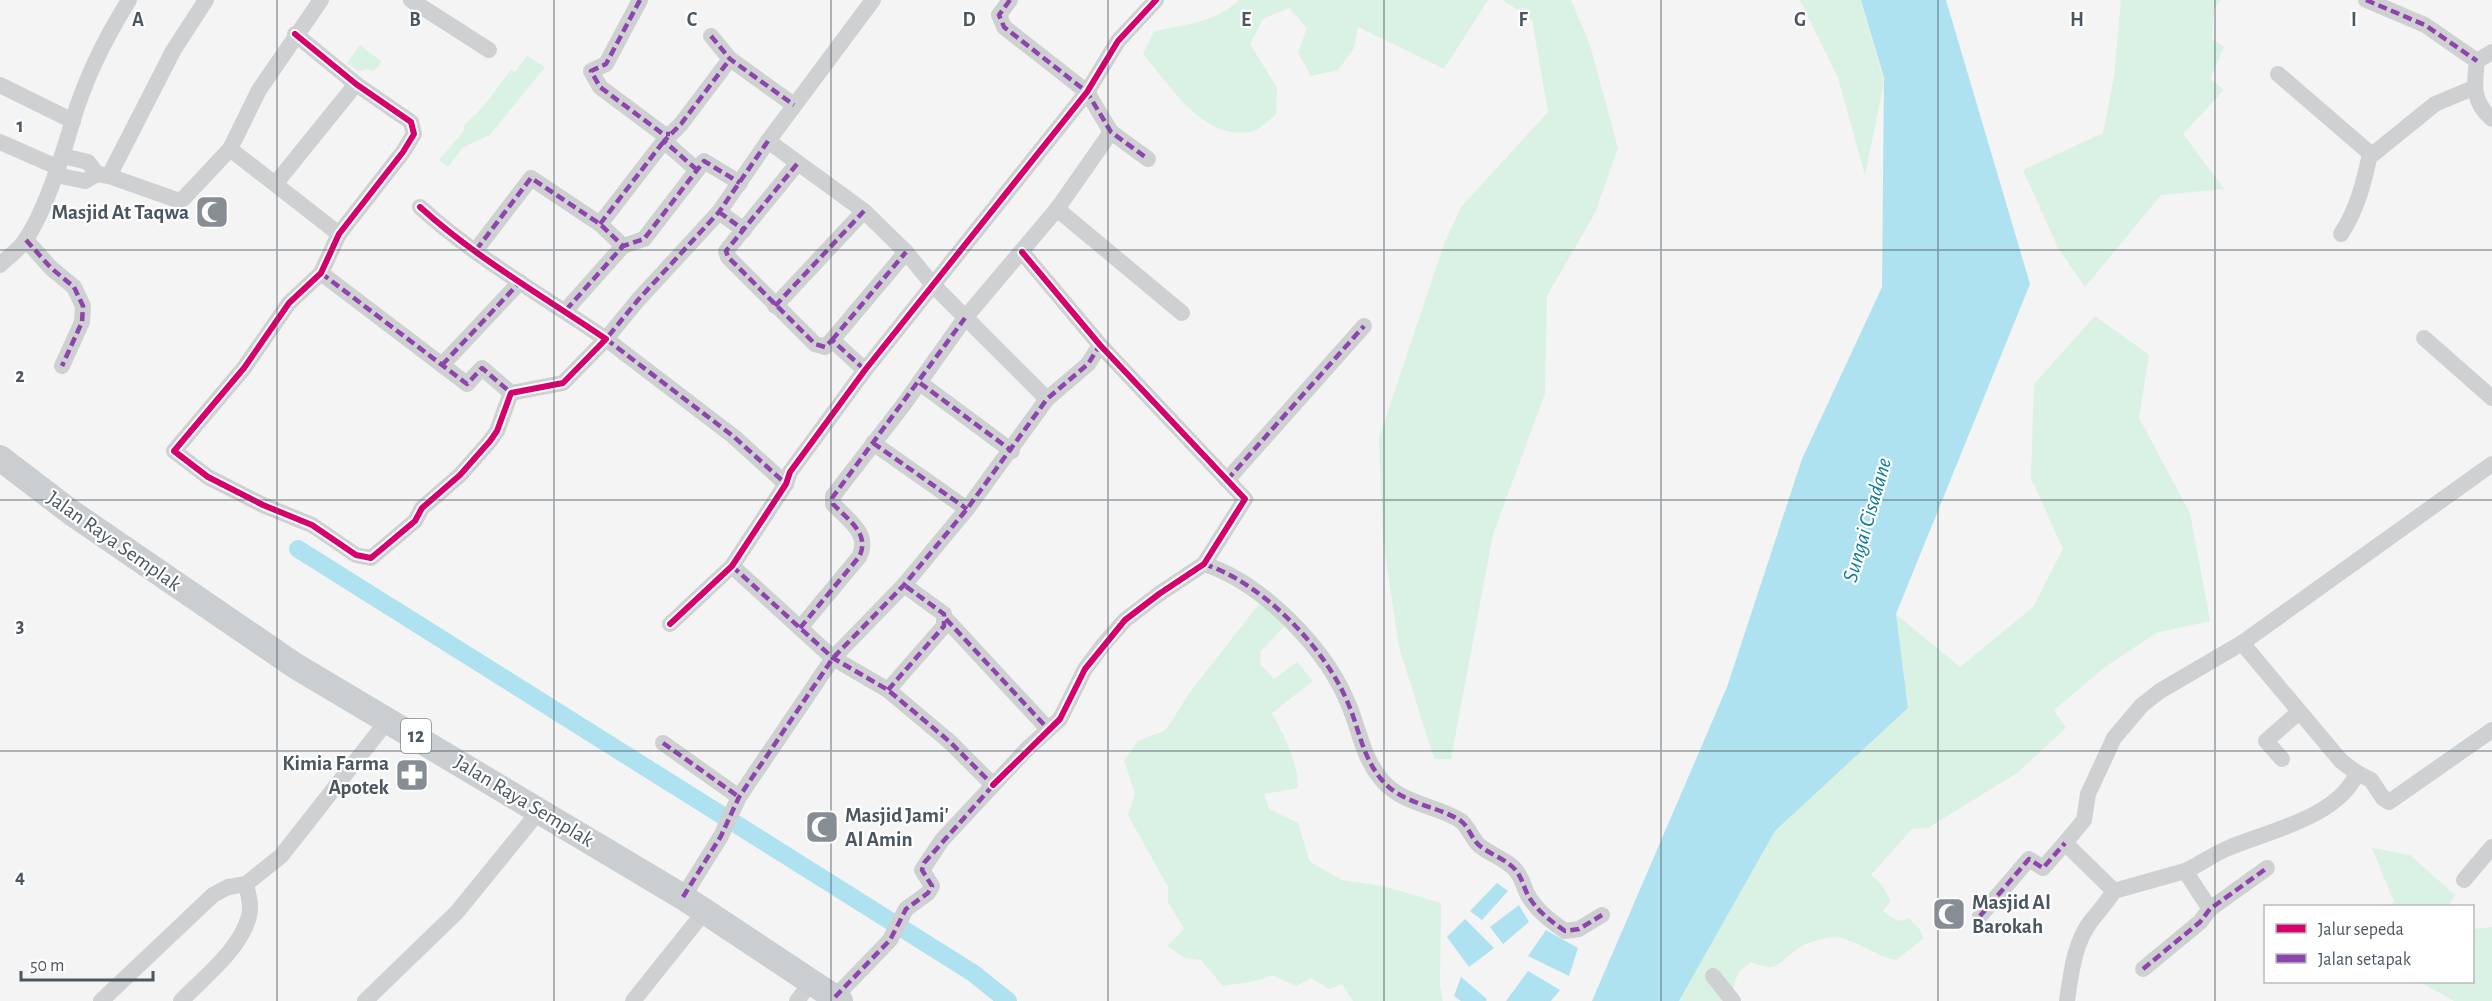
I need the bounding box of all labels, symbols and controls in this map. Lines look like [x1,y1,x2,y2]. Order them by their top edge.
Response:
text: A [132,10,144,30]
text: B [409,10,421,30]
text: C [687,10,698,30]
text: D [962,10,976,30]
text: E [1241,10,1251,30]
text: F [1518,10,1528,30]
text: G [1794,10,1806,30]
text: H [2070,10,2084,30]
text: I [2351,10,2357,30]
text: 1 [16,116,24,136]
mosque icon: Masjid At Taqwa [194,194,230,230]
place label: Masjid At Taqwa [51,202,189,223]
text: 2 [15,366,25,386]
water label: Sungai Cisadane [1839,455,1895,585]
street label: Jalan Raya Semplak [43,487,185,595]
text: 3 [16,616,24,636]
road number: 12 [401,719,431,753]
street label: Jalan Raya Semplak [451,751,598,851]
place label: Kimia Farma Apotek [282,753,390,798]
pharmacy icon: Kimia Farma Apotek [394,757,430,793]
place label: Masjid Jami' Al Amin [845,805,949,850]
mosque icon: Masjid Jami' Al Amin [804,809,840,845]
text: 4 [15,867,25,887]
place label: Masjid Al Barokah [1972,892,2051,937]
mosque icon: Masjid Al Barokah [1931,896,1967,932]
legend [2264,905,2474,983]
text: Jalur sepeda [2318,921,2404,939]
scale bar [21,944,153,982]
text: Jalan setapak [2318,951,2412,969]
text: 50 m [30,957,64,975]

